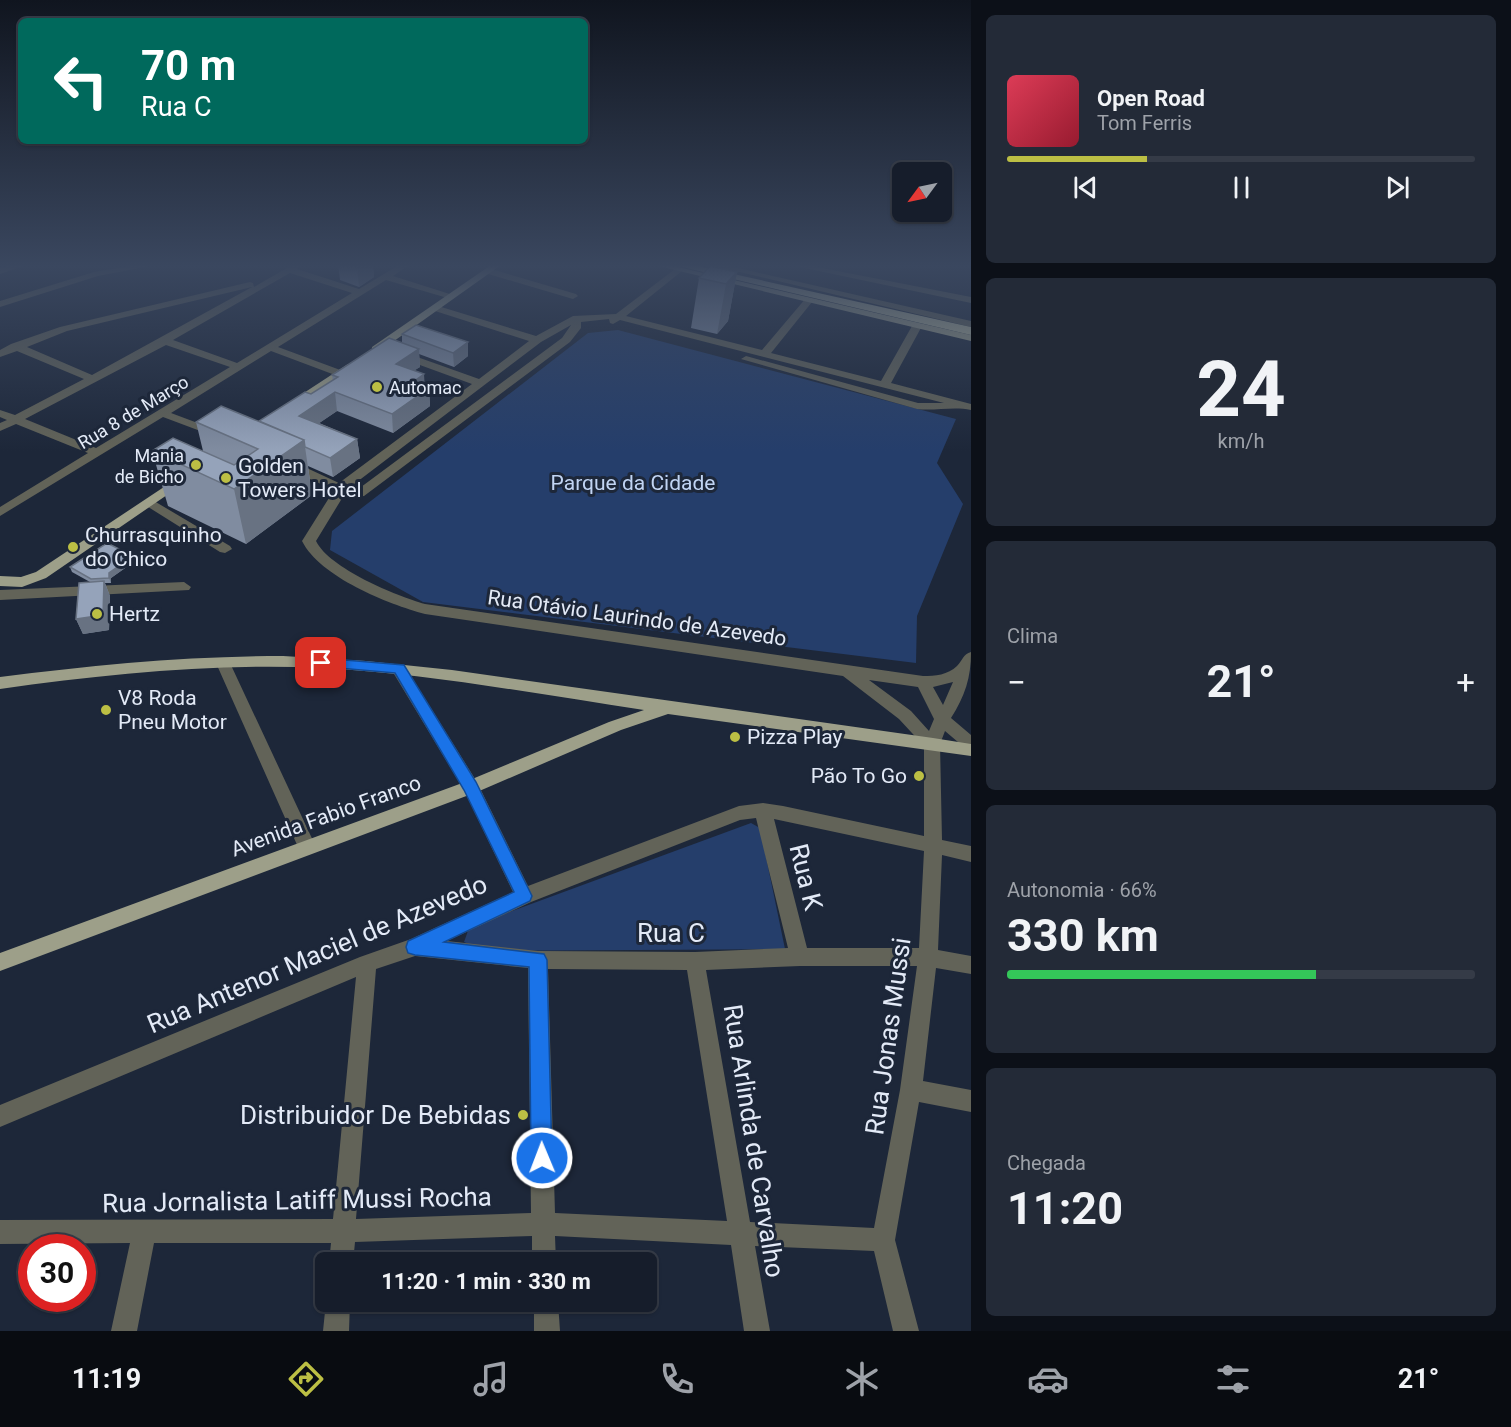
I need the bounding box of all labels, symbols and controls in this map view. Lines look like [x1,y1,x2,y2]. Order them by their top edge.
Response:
text: 70 m [141,41,236,90]
icon: left [42,42,120,120]
text: Open Road [1097,86,1205,111]
text: Rua C [141,91,211,123]
text: Tom Ferris [1097,111,1192,135]
north arrow [892,162,952,222]
map controls [892,162,952,222]
icon: previous [1069,171,1102,204]
icon: pause [1225,171,1258,204]
icon: next [1381,171,1414,204]
text: 24 [1196,344,1286,435]
street label: Rua 8 de Março [74,371,192,453]
place label: Automac [389,377,462,398]
marker: Automac [370,380,384,394]
text: km/h [1218,429,1264,453]
place label: Mania de Bicho [115,445,184,487]
place label: Golden Towers Hotel [238,454,362,502]
marker: Mania de Bicho [189,458,203,472]
marker: Golden Towers Hotel [219,471,233,485]
park label: Parque da Cidade [551,471,715,495]
place label: Churrasquinho do Chico [85,523,222,571]
marker: Churrasquinho do Chico [66,540,80,554]
street label: Rua Otávio Laurindo de Azevedo [486,585,788,651]
place label: Hertz [109,602,160,626]
marker: Hertz [90,607,104,621]
text: Clima [1007,624,1058,648]
pin [295,637,346,688]
icon: arrive [304,646,337,679]
text: 21° [1206,655,1276,708]
text: − [1007,663,1026,702]
text: + [1456,663,1475,702]
place label: V8 Roda Pneu Motor [118,686,227,734]
marker: V8 Roda Pneu Motor [99,703,113,717]
place label: Pizza Play [747,725,842,749]
marker: Pizza Play [728,730,742,744]
place label: Pão To Go [811,764,907,788]
marker: Pão To Go [912,769,926,783]
street label: Avenida Fabio Franco [228,770,424,862]
street label: Rua K [783,841,829,914]
street label: Rua Antenor Maciel de Azevedo [143,869,491,1039]
text: Autonomia · 66% [1007,878,1157,902]
text: 330 km [1007,909,1159,962]
street label: Rua C [637,918,705,948]
street label: Rua Jonas Mussi [859,936,917,1136]
street label: Rua Arlinda de Carvalho [718,1002,790,1280]
place label: Distribuidor De Bebidas [240,1100,511,1130]
marker: Distribuidor De Bebidas [516,1108,530,1122]
position arrow [510,1126,574,1190]
text: Chegada [1007,1151,1086,1175]
street label: Rua Jornalista Latiff Mussi Rocha [102,1182,492,1218]
text: 11:20 [1007,1182,1123,1235]
speed limit sign: 30 [18,1234,96,1312]
text: 11:20 · 1 min · 330 m [381,1269,591,1294]
icon: directions [285,1358,327,1400]
icon: music [470,1358,512,1400]
icon: phone [656,1358,698,1400]
icon: climate [841,1358,883,1400]
icon: car [1027,1358,1069,1400]
icon: filters [1212,1358,1254,1400]
text: 11:19 [72,1363,141,1395]
text: 21° [1398,1363,1439,1395]

